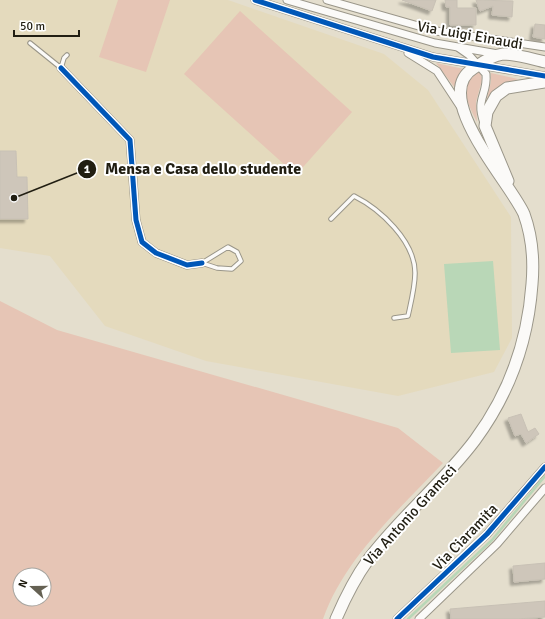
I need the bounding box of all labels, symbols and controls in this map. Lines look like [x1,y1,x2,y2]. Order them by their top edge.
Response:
scale bar [14,12,79,38]
street label: Via Luigi Einaudi [416,17,524,53]
text: 50 m [20,19,45,34]
callout: Mensa e Casa dello studente [77,155,309,183]
text: Mensa e Casa dello studente [105,159,301,179]
text: 1 [84,162,91,177]
street label: Via Antonio Gramsci [360,461,460,569]
street label: Via Ciaramita [429,500,501,574]
north arrow [12,567,52,607]
text: N [16,578,31,589]

